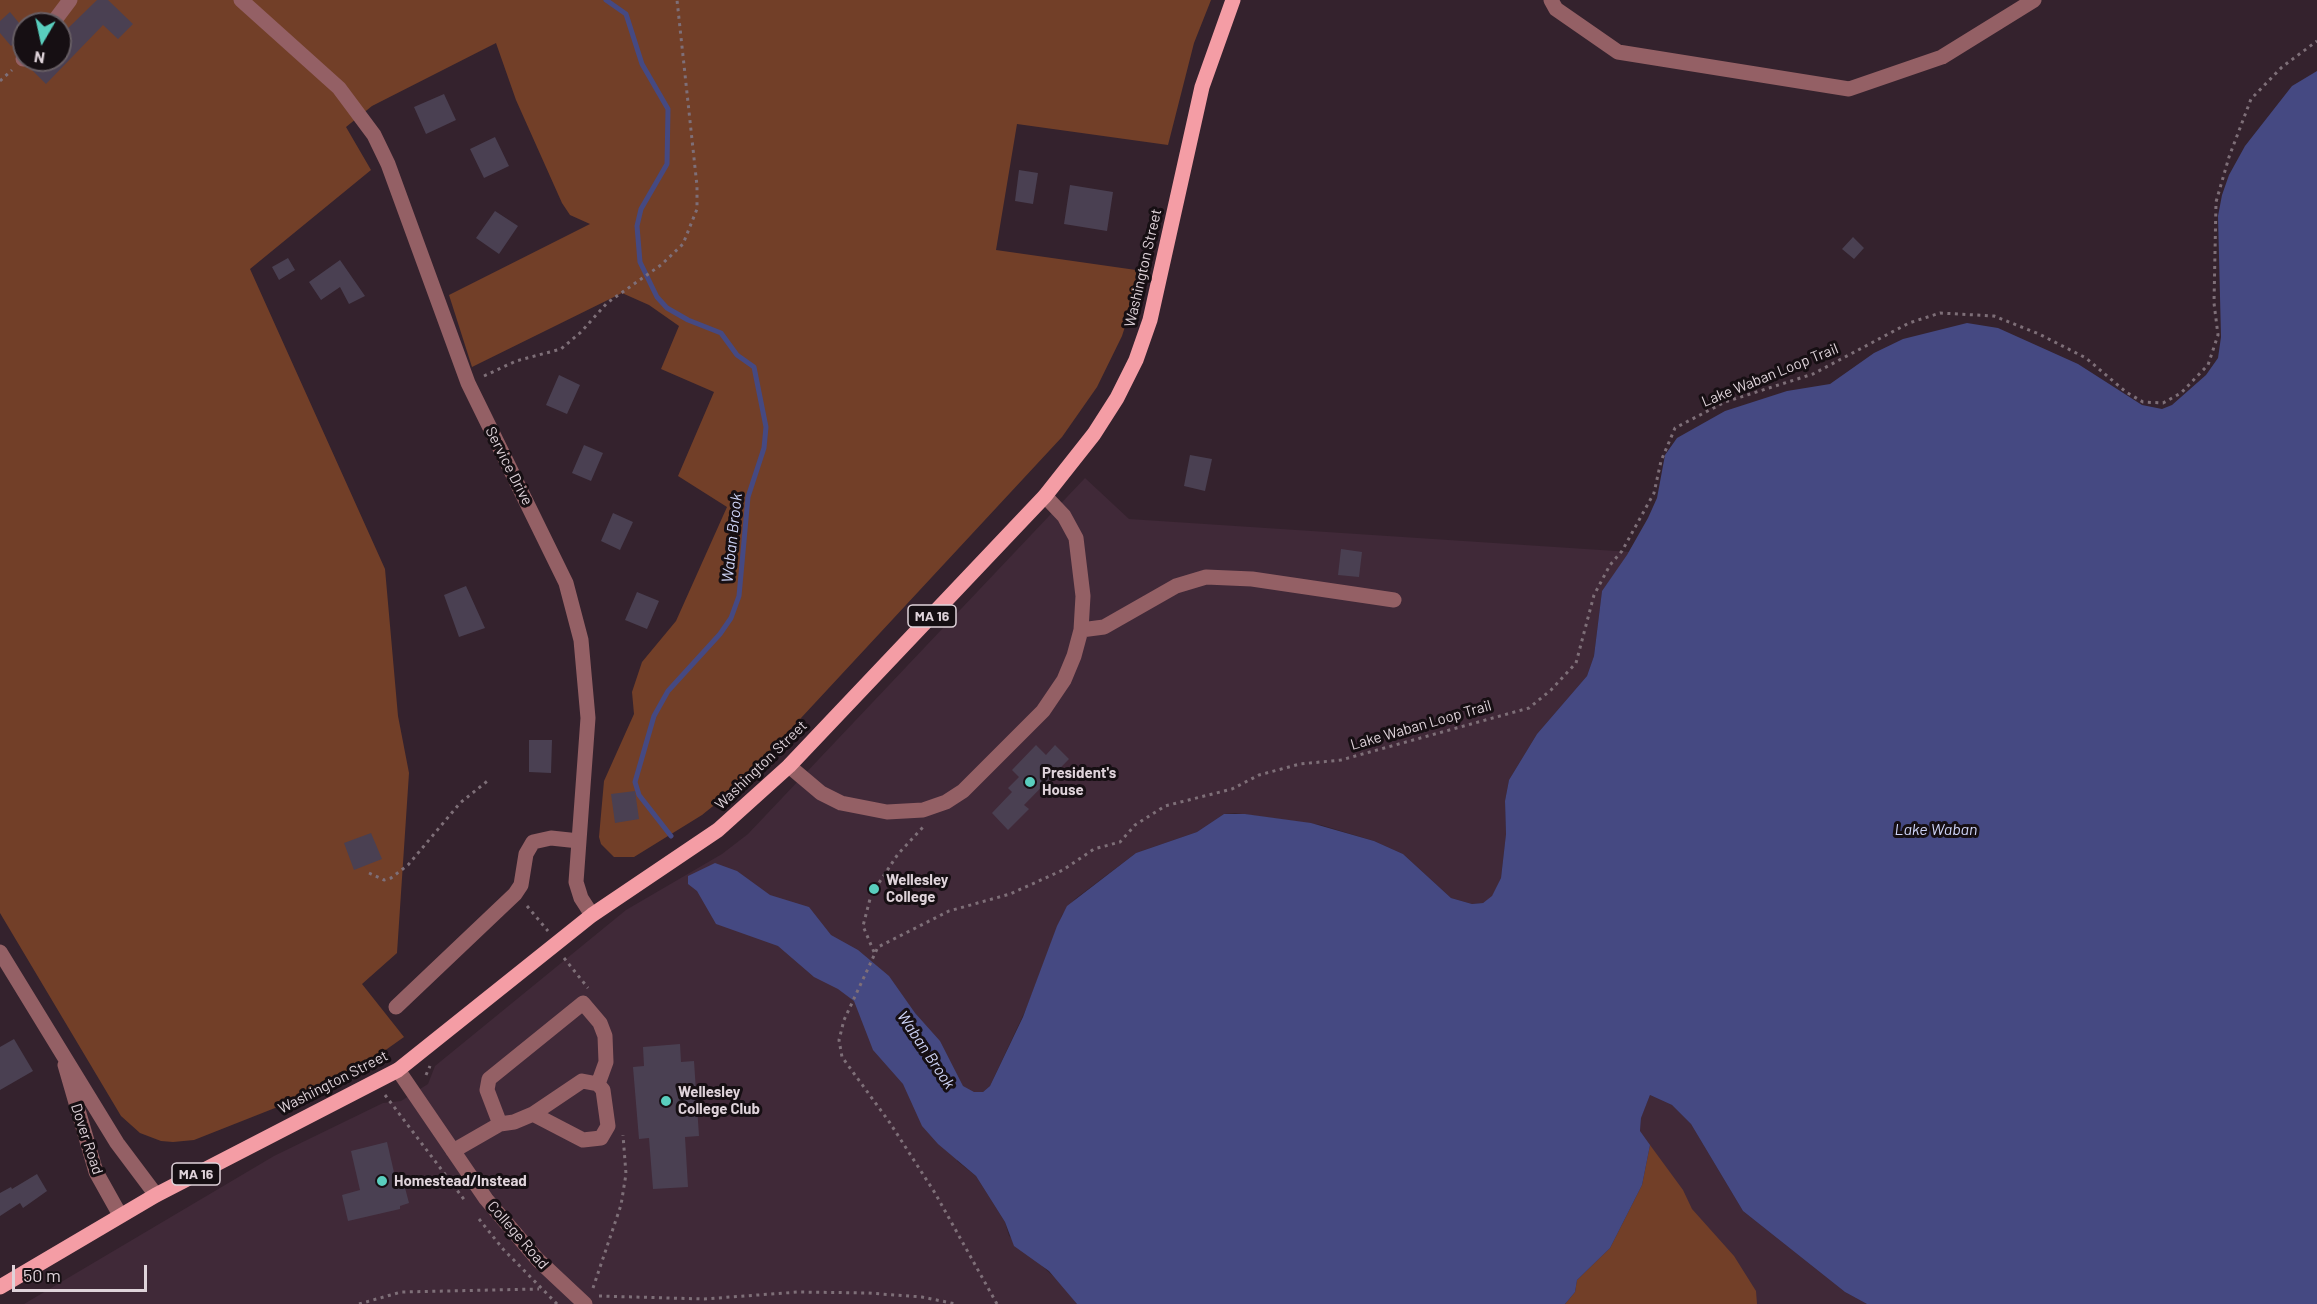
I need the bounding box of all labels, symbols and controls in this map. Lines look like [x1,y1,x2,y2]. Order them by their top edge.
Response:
north arrow [12,12,72,72]
text: N [33,48,46,69]
street label: Washington Street [1121,207,1165,329]
street label: Lake Waban Loop Trail [1699,339,1841,411]
street label: Service Drive [482,424,536,508]
water label: Waban Brook [718,492,746,584]
road number: MA 16 [908,605,956,627]
street label: Lake Waban Loop Trail [1348,696,1494,754]
street label: Washington Street [711,717,811,813]
place label: President's House [1042,764,1116,799]
marker: President's House [1023,775,1037,789]
water label: Lake Waban [1895,820,1977,840]
place label: Wellesley College [886,871,948,906]
marker: Wellesley College [867,882,881,896]
water label: Waban Brook [893,1007,959,1093]
street label: Washington Street [275,1047,391,1117]
place label: Wellesley College Club [678,1083,760,1118]
marker: Wellesley College Club [659,1094,673,1108]
street label: Dover Road [67,1101,107,1177]
road number: MA 16 [172,1163,220,1185]
place label: Homestead/Instead [394,1172,527,1190]
marker: Homestead/Instead [375,1174,389,1188]
street label: College Road [484,1197,552,1273]
scale bar [15,1253,150,1291]
text: 50 m [23,1264,61,1286]

